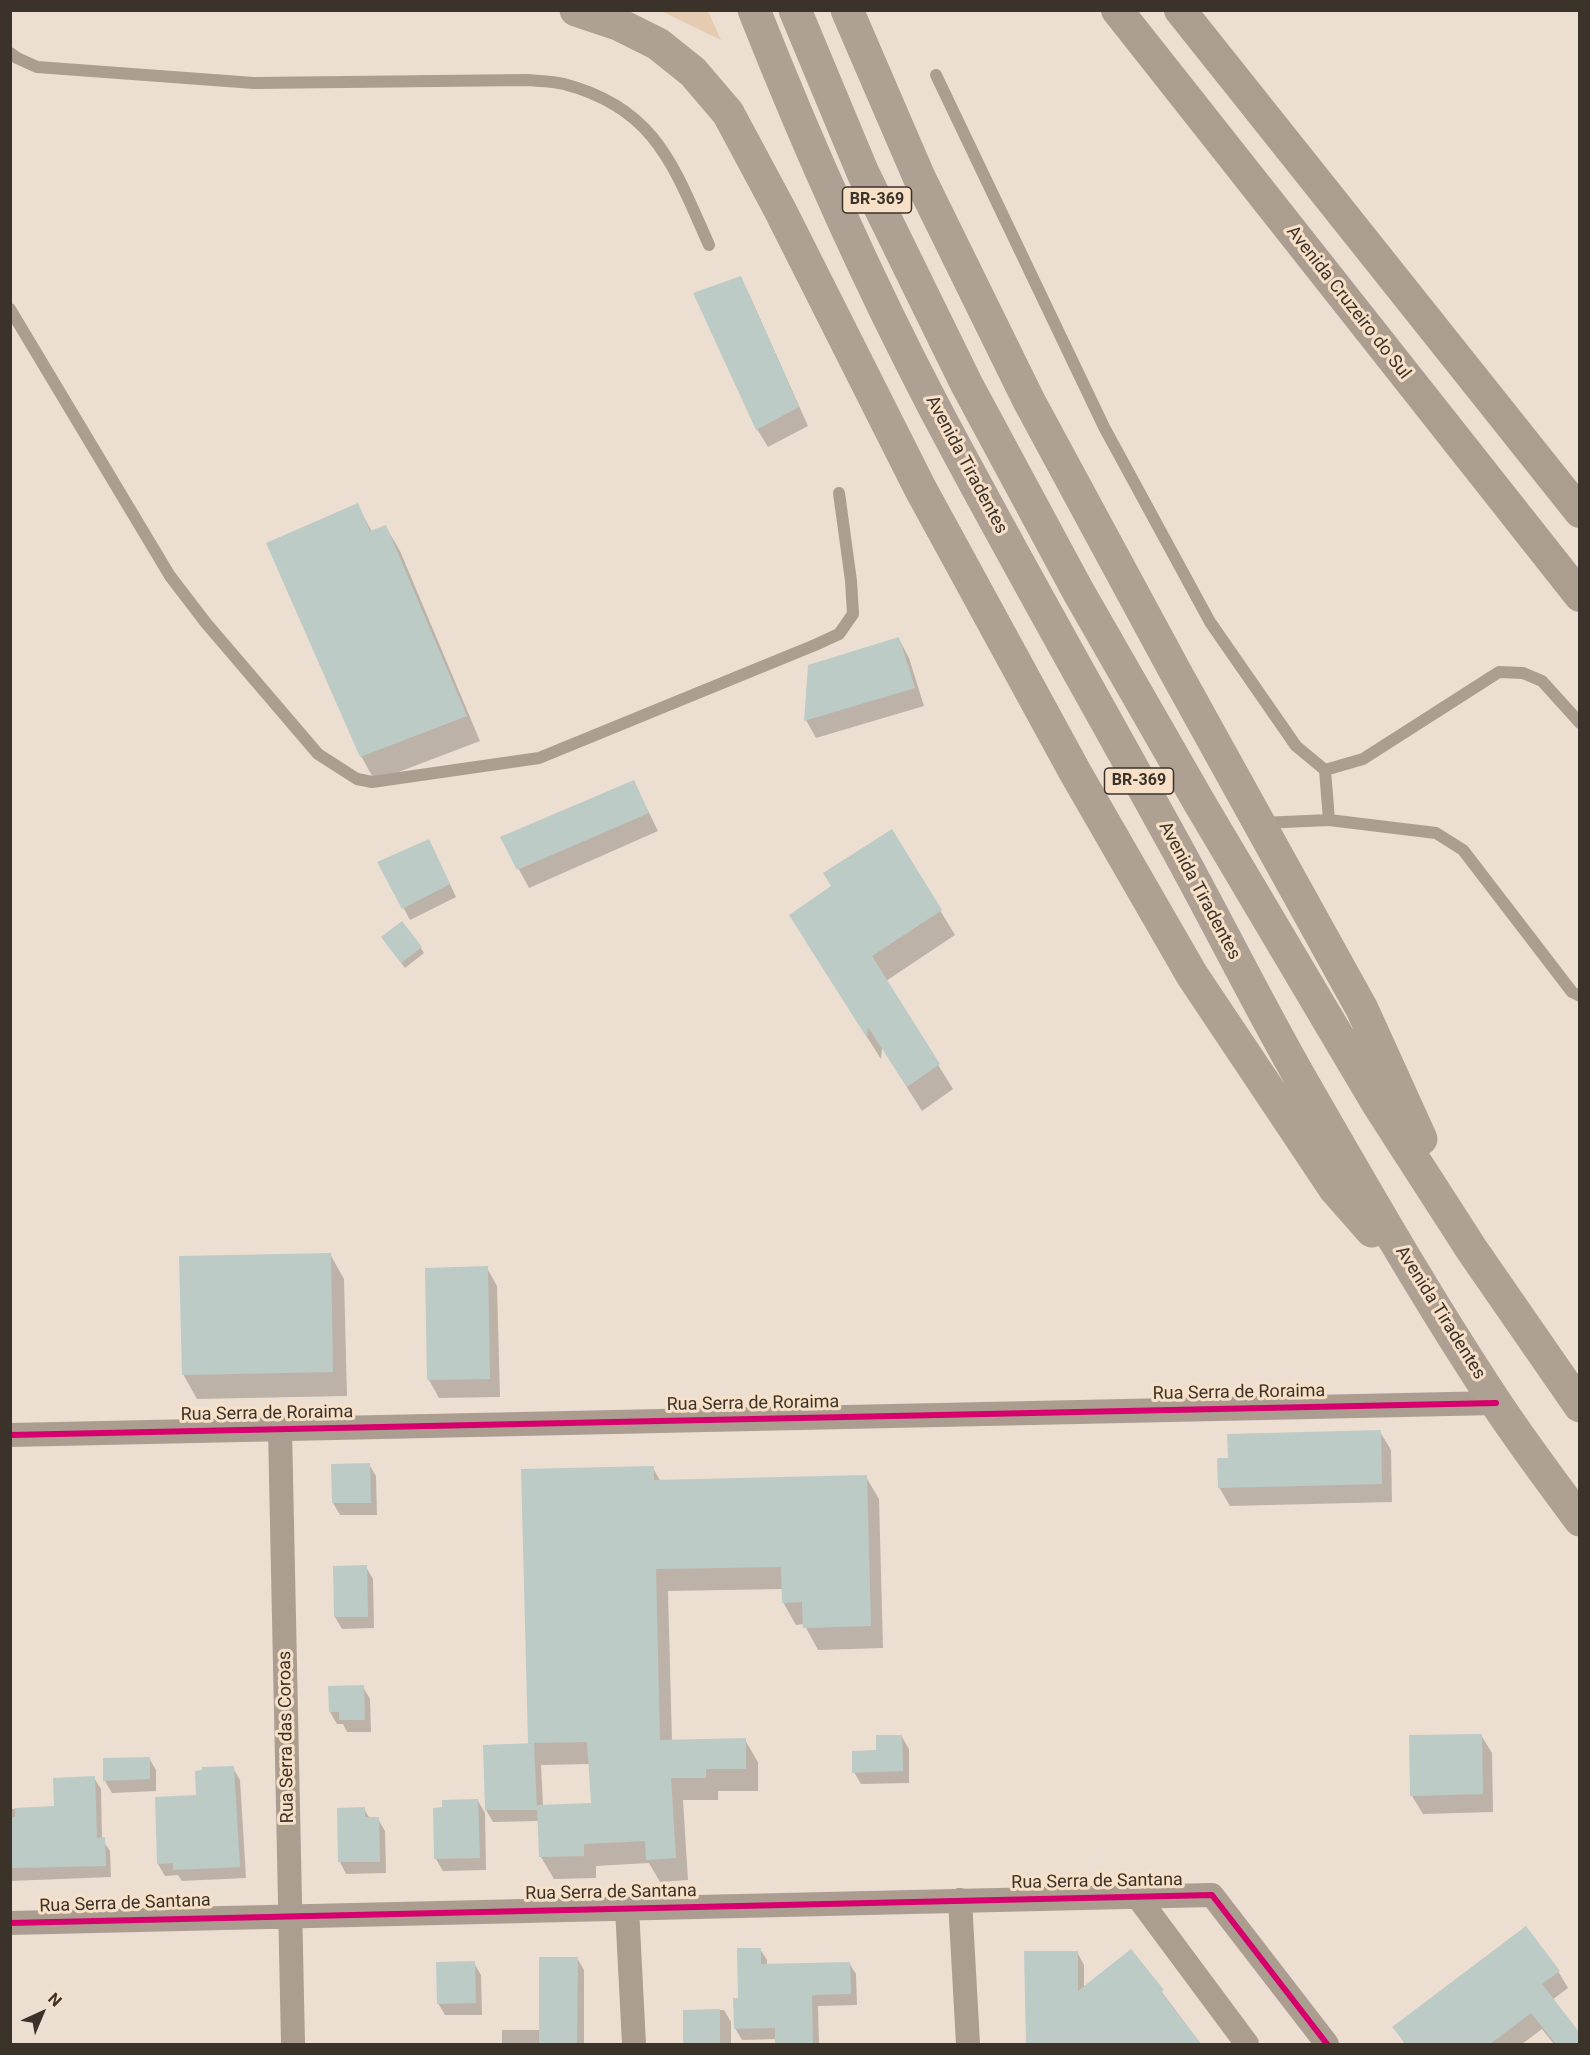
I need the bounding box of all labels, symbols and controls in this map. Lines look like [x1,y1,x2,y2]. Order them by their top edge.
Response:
road number: BR-369 [842,187,912,213]
street label: Avenida Cruzeiro do Sul [1281,222,1415,384]
street label: Avenida Tiradentes [921,392,1011,538]
road number: BR-369 [1104,768,1174,794]
street label: Avenida Tiradentes [1154,818,1244,964]
street label: Avenida Tiradentes [1390,1242,1490,1384]
street label: Rua Serra de Roraima [1153,1381,1325,1405]
street label: Rua Serra de Roraima [667,1392,839,1416]
street label: Rua Serra de Roraima [181,1402,353,1426]
street label: Rua Serra das Coroas [275,1651,299,1823]
street label: Rua Serra de Santana [1011,1870,1183,1894]
street label: Rua Serra de Santana [525,1881,697,1905]
street label: Rua Serra de Santana [39,1890,211,1918]
north arrow [12,1983,72,2043]
text: N [44,1989,66,2010]

